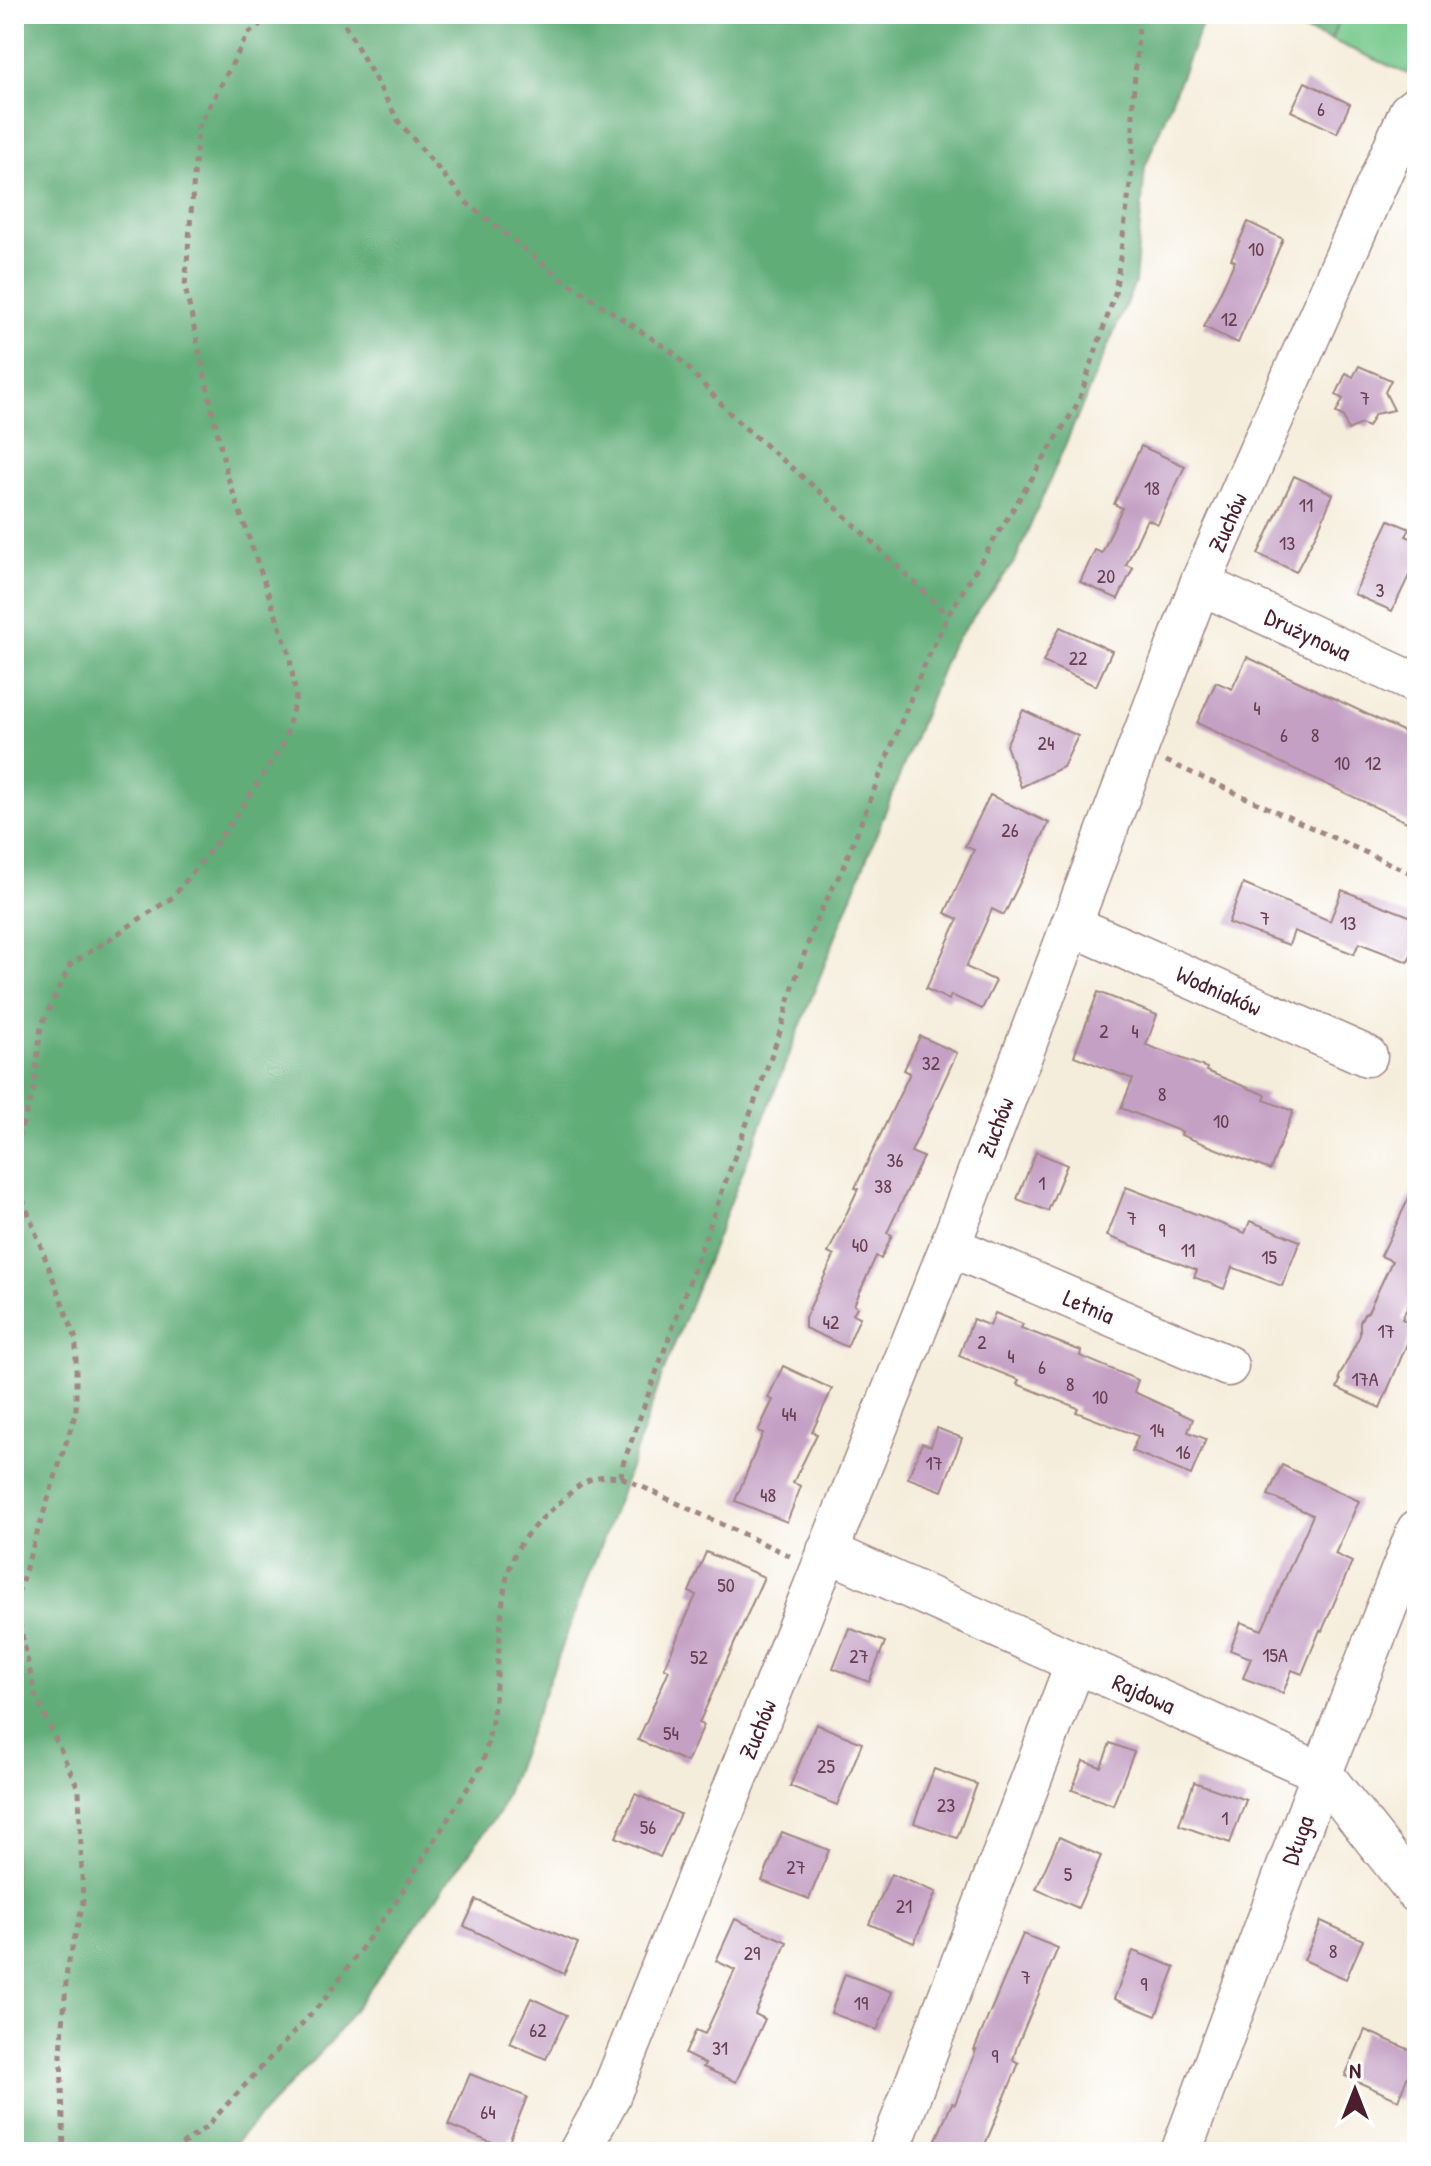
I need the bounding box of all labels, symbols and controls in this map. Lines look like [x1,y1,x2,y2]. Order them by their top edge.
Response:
house number: 6 [1317,95,1325,122]
house number: 10 [1248,235,1264,262]
house number: 12 [1221,305,1238,332]
house number: 7 [1360,384,1370,411]
house number: 18 [1144,474,1160,501]
street label: Zuchów [1200,487,1254,557]
house number: 11 [1299,491,1313,518]
house number: 13 [1279,529,1295,556]
house number: 20 [1097,562,1115,589]
house number: 3 [1376,576,1385,603]
street label: Drużynowa [1260,600,1356,668]
house number: 22 [1069,644,1088,671]
house number: 4 [1253,694,1261,721]
house number: 6 [1280,721,1288,748]
house number: 8 [1311,721,1319,748]
house number: 24 [1038,729,1054,756]
house number: 10 [1334,749,1350,776]
house number: 12 [1365,749,1382,776]
house number: 26 [1001,816,1019,843]
house number: 7 [1260,904,1270,931]
house number: 13 [1340,909,1356,936]
street label: Wodniaków [1171,957,1267,1023]
house number: 2 [1099,1017,1109,1044]
house number: 4 [1131,1017,1139,1044]
house number: 32 [922,1049,941,1076]
house number: 8 [1158,1080,1166,1107]
street label: Zuchów [969,1092,1021,1162]
house number: 10 [1213,1107,1229,1134]
house number: 36 [887,1146,903,1173]
house number: 1 [1038,1169,1046,1196]
house number: 38 [874,1172,892,1199]
house number: 7 [1127,1204,1137,1231]
house number: 9 [1158,1216,1166,1243]
house number: 40 [852,1231,868,1258]
house number: 11 [1181,1236,1195,1263]
house number: 15 [1261,1243,1277,1270]
street label: Letnia [1059,1281,1119,1331]
house number: 42 [823,1308,840,1335]
house number: 17 [1377,1317,1395,1344]
house number: 2 [977,1328,987,1355]
house number: 4 [1007,1342,1015,1369]
house number: 6 [1038,1353,1046,1380]
house number: 17A [1352,1365,1379,1392]
house number: 8 [1066,1370,1074,1397]
house number: 10 [1092,1383,1108,1410]
house number: 44 [782,1400,797,1427]
house number: 14 [1150,1416,1164,1443]
house number: 16 [1175,1438,1191,1465]
house number: 17 [925,1449,943,1476]
house number: 48 [760,1481,776,1508]
house number: 50 [717,1571,735,1598]
house number: 15A [1262,1641,1288,1668]
house number: 27 [849,1642,869,1669]
house number: 52 [690,1643,709,1670]
street label: Rajdowa [1108,1665,1180,1721]
street label: Zuchów [731,1694,783,1764]
house number: 54 [663,1719,679,1746]
house number: 25 [817,1752,835,1779]
house number: 23 [937,1791,955,1818]
house number: 1 [1221,1804,1229,1831]
street label: Długa [1273,1811,1321,1869]
house number: 56 [640,1813,656,1840]
house number: 27 [786,1853,806,1880]
house number: 5 [1064,1860,1073,1887]
house number: 21 [896,1892,912,1919]
house number: 8 [1329,1937,1337,1964]
house number: 29 [744,1939,760,1966]
house number: 7 [1021,1963,1031,1990]
house number: 9 [1140,1970,1148,1997]
house number: 19 [854,1989,868,2016]
house number: 62 [529,2016,547,2043]
house number: 31 [712,2034,728,2061]
house number: 9 [991,2042,999,2069]
north arrow [1315,2050,1395,2130]
text: N [1349,2055,1361,2085]
house number: 64 [480,2098,496,2125]

